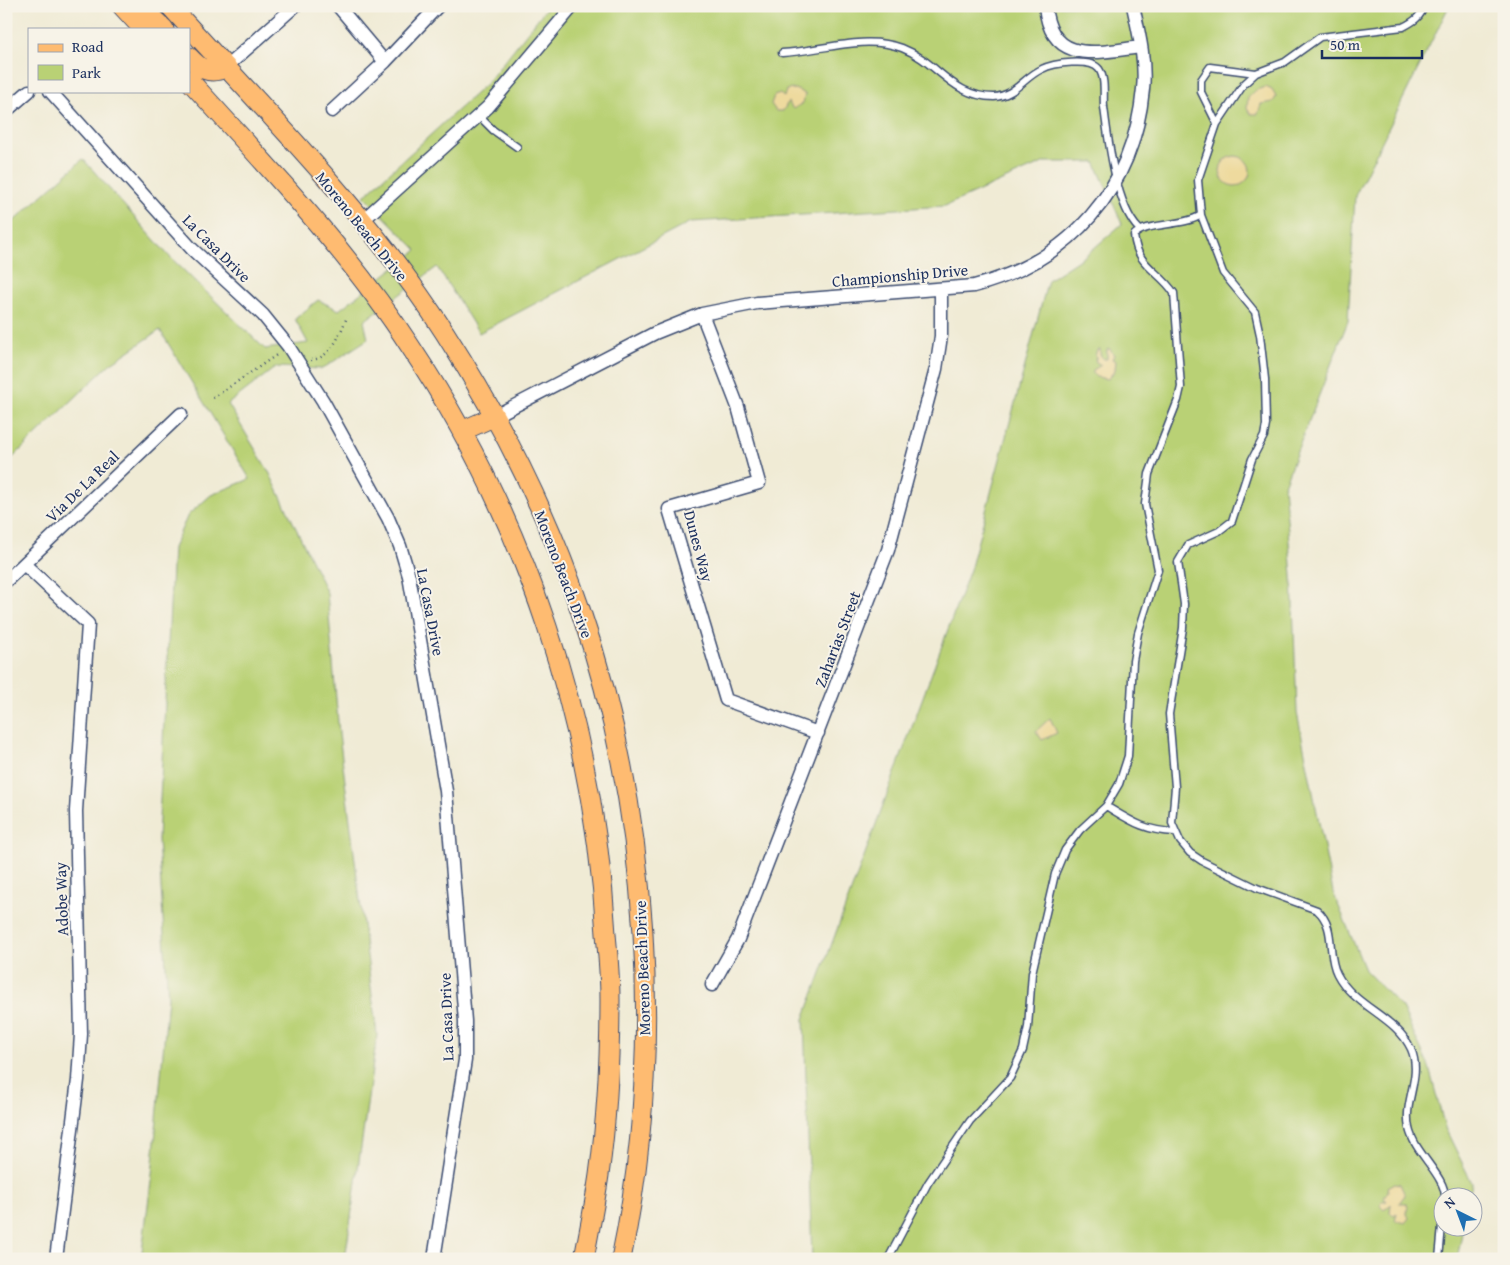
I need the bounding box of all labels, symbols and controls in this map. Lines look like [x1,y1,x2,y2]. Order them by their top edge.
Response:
legend [28,28,190,92]
scale bar [1322,28,1422,60]
text: 50 m [1330,34,1361,55]
text: Road [72,36,103,57]
text: Park [72,62,101,83]
street label: Moreno Beach Drive [310,166,414,286]
street label: La Casa Drive [177,208,257,288]
street label: Championship Drive [831,257,969,293]
street label: Via De La Real [40,444,125,527]
street label: Moreno Beach Drive [529,507,599,641]
street label: Dunes Way [678,508,720,585]
street label: La Casa Drive [411,566,451,658]
street label: Zaharias Street [808,587,867,691]
street label: Adobe Way [48,861,74,937]
street label: Moreno Beach Drive [628,900,656,1036]
street label: La Casa Drive [432,972,460,1062]
north arrow [1432,1188,1482,1238]
text: N [1439,1191,1460,1213]

